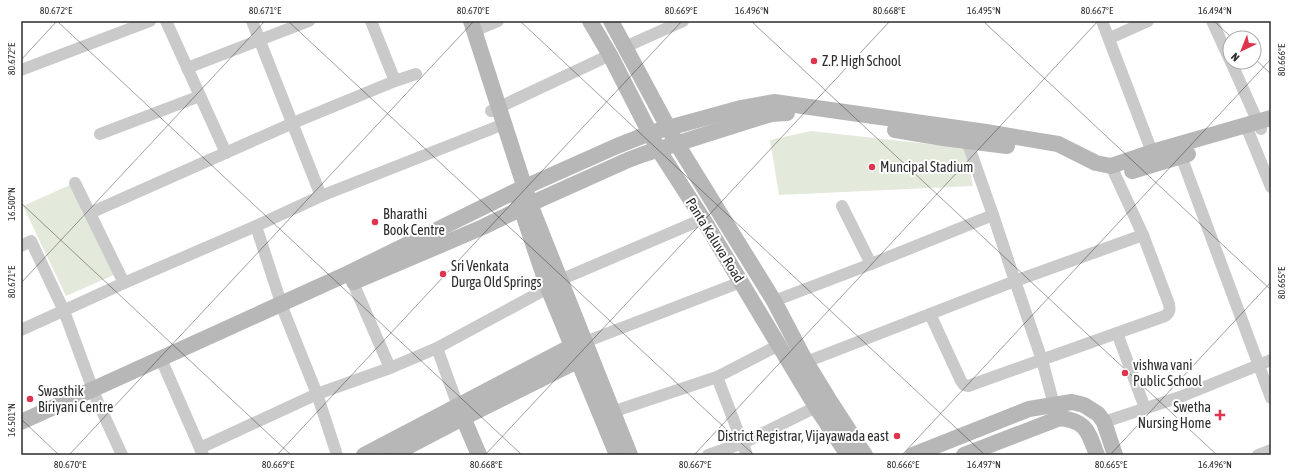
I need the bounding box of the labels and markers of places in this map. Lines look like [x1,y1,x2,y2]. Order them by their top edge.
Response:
place label: Z.P. High School [822,53,902,69]
marker: Z.P. High School [809,56,819,66]
place label: Muncipal Stadium [880,159,973,175]
marker: Muncipal Stadium [867,162,877,172]
place label: Bharathi Book Centre [383,206,445,238]
marker: Bharathi Book Centre [370,217,380,227]
place label: Sri Venkata Durga Old Springs [451,258,541,290]
marker: Sri Venkata Durga Old Springs [438,269,448,279]
place label: vishwa vani Public School [1133,357,1202,389]
marker: vishwa vani Public School [1120,368,1130,378]
place label: Swasthik Biriyani Centre [38,383,113,415]
marker: Swasthik Biriyani Centre [25,394,35,404]
place label: Swetha Nursing Home [1138,399,1211,431]
marker: Swetha Nursing Home [1214,409,1226,421]
place label: District Registrar, Vijayawada east [717,428,889,444]
marker: District Registrar, Vijayawada east [892,431,902,441]

